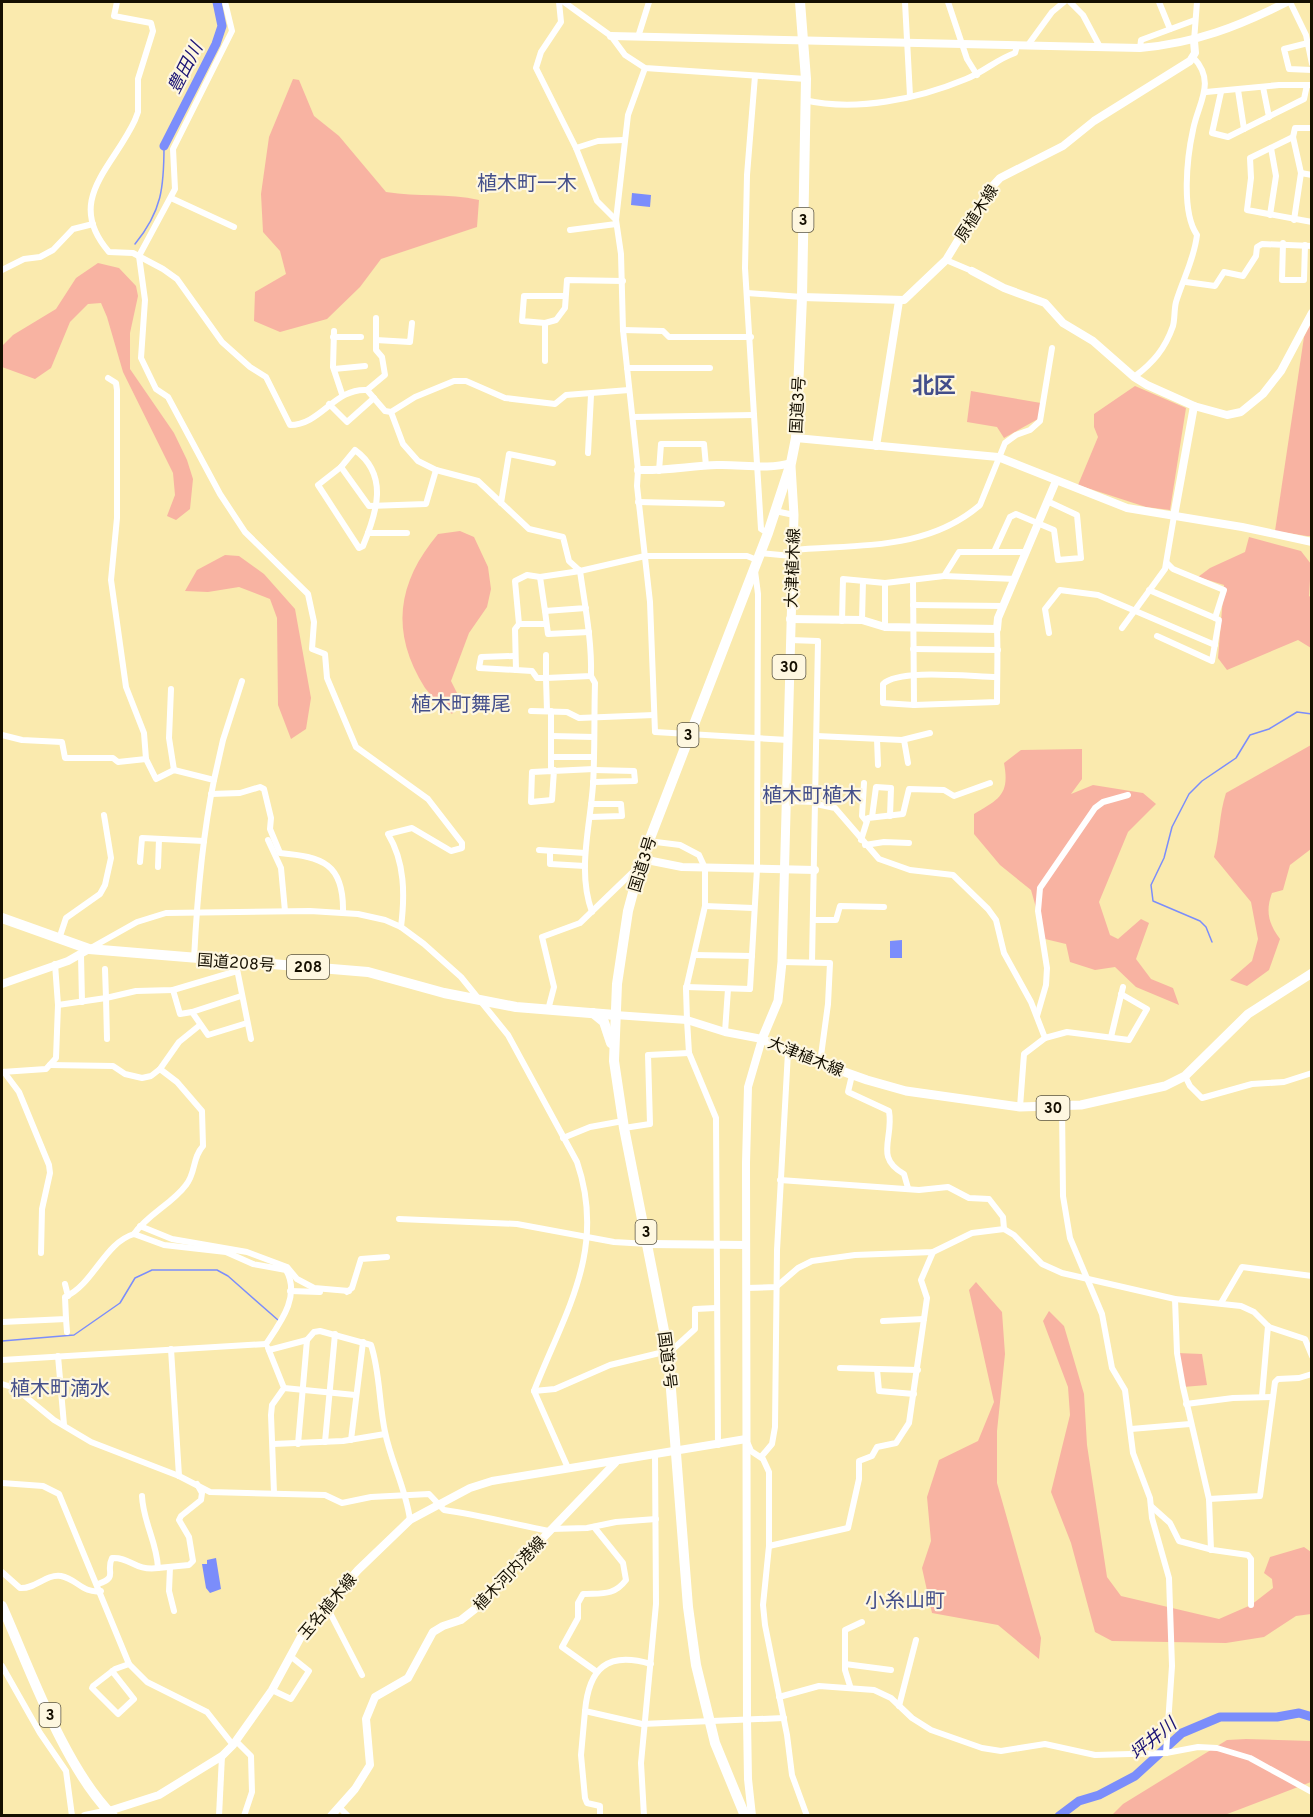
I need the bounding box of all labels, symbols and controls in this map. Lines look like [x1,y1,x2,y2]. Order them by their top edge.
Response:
water label: 豊田川 [164,38,210,98]
district label: 植木町一木 [477,172,577,198]
street label: 原植木線 [952,182,1003,246]
road number: 3 [792,208,814,232]
district label: 北区 [912,374,956,401]
street label: 国道3号 [788,376,810,434]
street label: 大津植木線 [783,528,805,608]
road number: 30 [772,655,806,679]
district label: 植木町舞尾 [411,693,511,719]
road number: 3 [678,723,698,747]
district label: 植木町植木 [762,784,862,810]
street label: 国道3号 [626,834,662,895]
street label: 国道208号 [196,951,275,977]
road number: 208 [287,955,329,979]
street label: 大津植木線 [764,1034,846,1082]
road number: 30 [1036,1096,1070,1120]
road number: 3 [636,1220,656,1244]
street label: 国道3号 [653,1330,679,1390]
district label: 植木町滴水 [10,1377,110,1403]
street label: 植木河内港線 [470,1533,551,1616]
street label: 玉名植木線 [295,1570,362,1644]
district label: 小糸山町 [865,1589,945,1615]
road number: 3 [40,1703,60,1727]
water label: 坪井川 [1126,1713,1184,1766]

